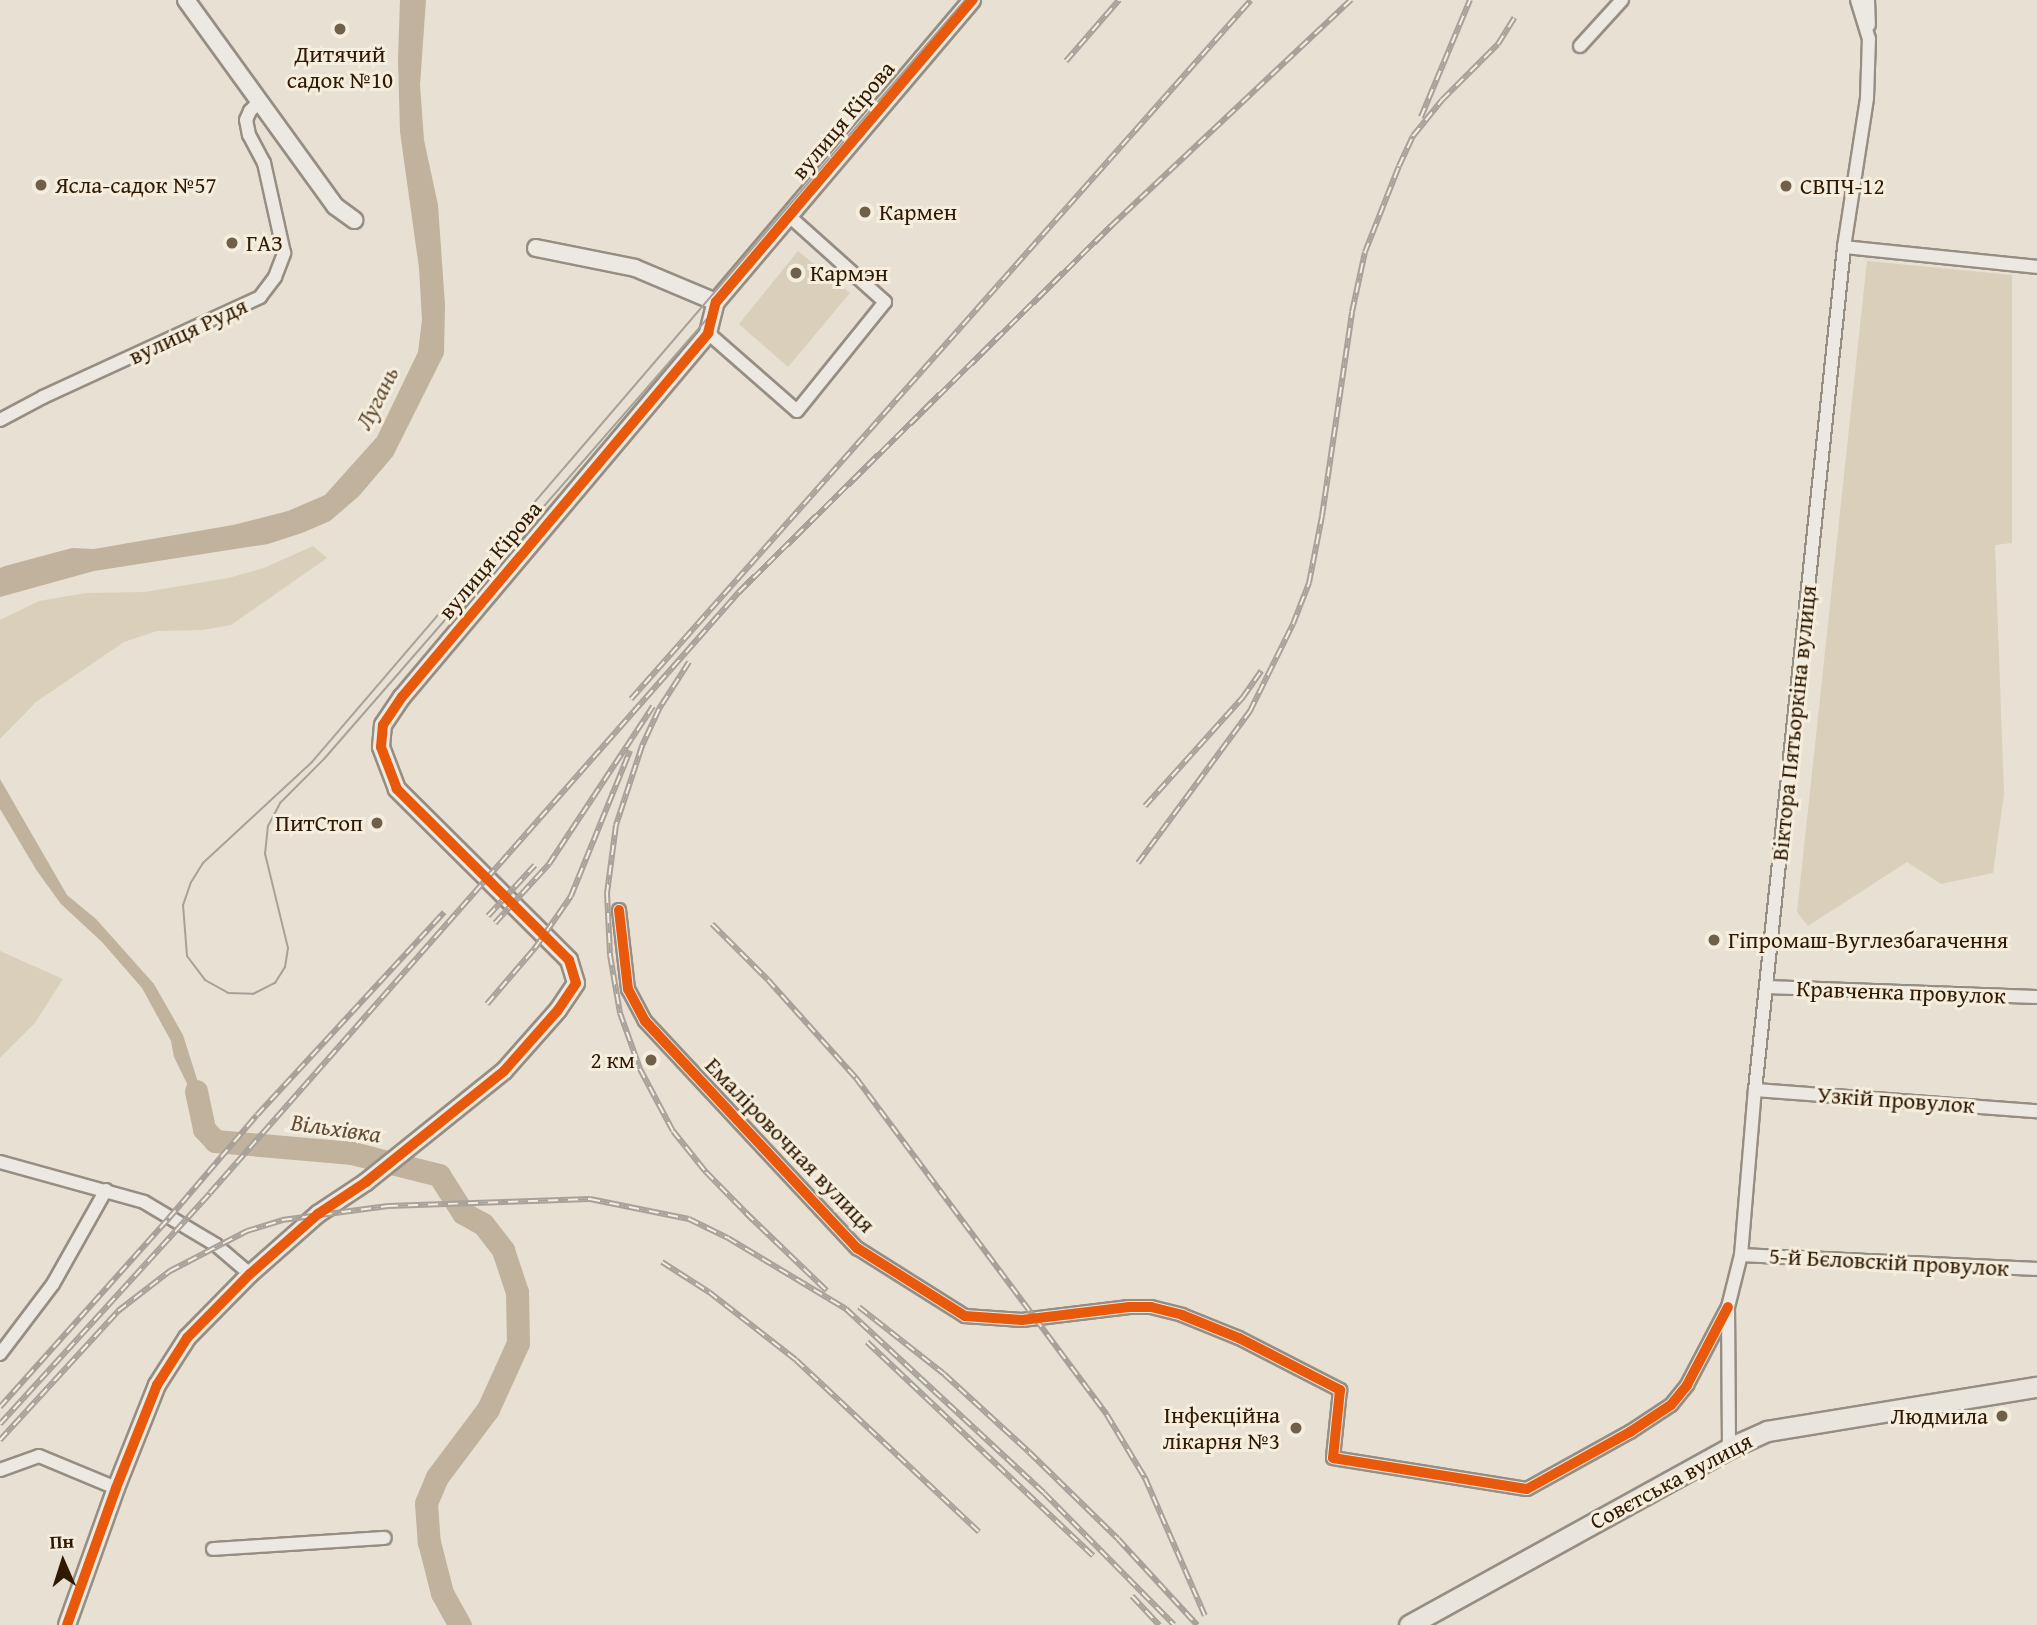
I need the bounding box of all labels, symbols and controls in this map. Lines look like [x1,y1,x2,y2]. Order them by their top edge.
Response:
marker: Дитячий садок №10 [332,21,348,37]
place label: Дитячий садок №10 [287,40,393,94]
street label: вулиця Кірова [786,55,900,185]
place label: Ясла-садок №57 [55,171,217,199]
place label: СВПЧ-12 [1800,172,1884,200]
marker: Ясла-садок №57 [33,177,49,193]
marker: СВПЧ-12 [1778,178,1794,194]
place label: Кармен [879,198,957,226]
marker: Кармен [857,204,873,220]
place label: ГАЗ [246,229,283,257]
marker: ГАЗ [224,235,240,251]
place label: Кармэн [810,259,888,287]
marker: Кармэн [788,265,804,281]
street label: вулиця Рудя [124,292,252,370]
water label: Лугань [349,362,405,434]
street label: вулиця Кірова [433,495,547,625]
street label: Віктора Пятьоркіна вулиця [1766,584,1822,862]
place label: ПитСтоп [275,809,363,837]
marker: ПитСтоп [369,815,385,831]
place label: Гіпромаш-Вуглезбагачення [1728,926,2008,954]
marker: Гіпромаш-Вуглезбагачення [1706,932,1722,948]
street label: Кравченка провулок [1796,975,2006,1009]
place label: 2 км [590,1046,635,1074]
marker: 2 км [641,1050,661,1070]
street label: Емаліровочная вулиця [699,1052,881,1238]
street label: Узкій провулок [1816,1081,1976,1119]
water label: Вільхівка [289,1107,383,1149]
street label: 5-й Бєловскій провулок [1768,1242,2010,1282]
place label: Інфекційна лікарня №3 [1163,1401,1280,1455]
place label: Людмила [1891,1402,1988,1430]
marker: Людмила [1994,1408,2010,1424]
marker: Інфекційна лікарня №3 [1286,1418,1306,1438]
street label: Совєтська вулиця [1585,1427,1757,1535]
text: Пн [49,1526,75,1556]
north arrow [28,1527,98,1597]

